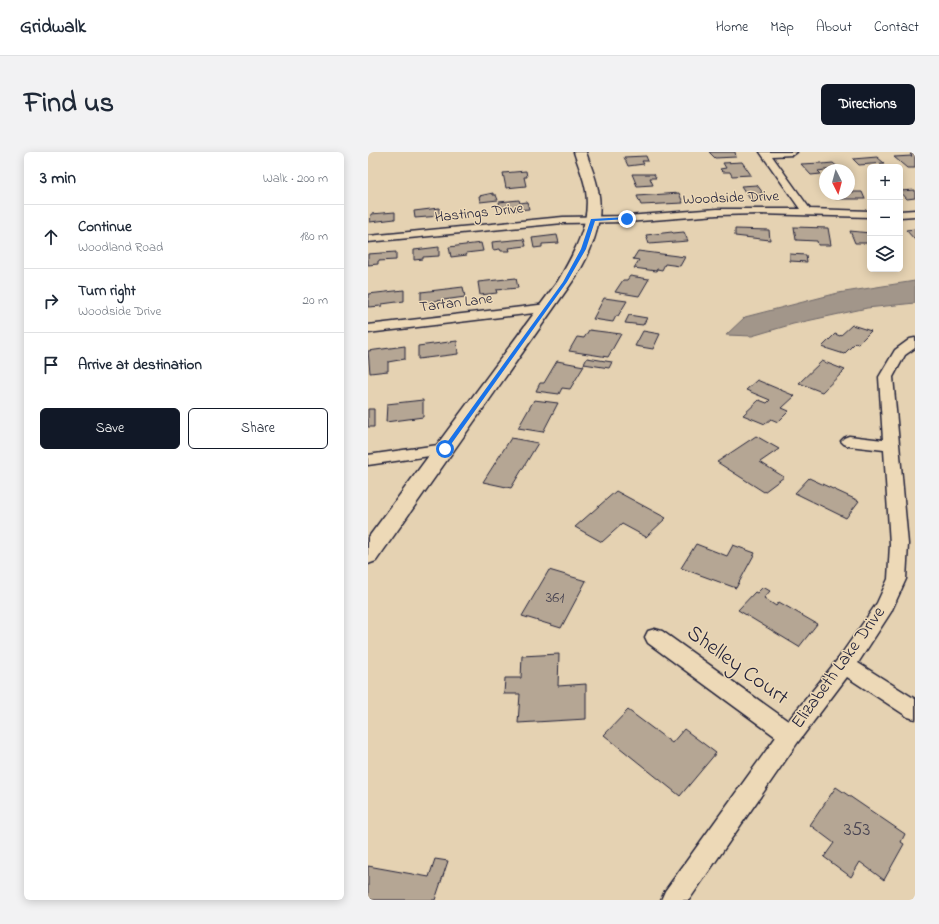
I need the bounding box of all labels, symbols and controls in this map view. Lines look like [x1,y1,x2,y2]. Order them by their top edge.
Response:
text: Gridwalk [20,14,86,41]
text: Home [716,17,748,38]
text: Map [770,17,794,38]
text: About [816,17,852,38]
text: Contact [874,17,919,38]
text: Find us [24,84,114,125]
button: Directions [821,84,915,125]
north arrow [819,164,855,200]
map controls [867,164,903,272]
button: + [867,164,903,200]
text: 3 min [40,166,76,191]
text: Walk · 200 m [263,169,328,188]
street label: Woodside Drive [683,185,780,211]
street label: Hastings Drive [434,197,525,230]
button: − [867,200,903,236]
route end [618,210,636,228]
text: Continue [78,216,132,238]
icon: ahead [40,226,62,248]
text: 180 m [300,227,328,246]
button: layers [867,236,903,272]
text: Woodland Road [78,238,163,257]
text: Turn right [78,280,136,302]
street label: Tartan Lane [418,288,494,318]
icon: right [40,290,62,312]
text: 20 m [303,291,328,310]
text: Woodside Drive [78,302,161,321]
icon: arrive [40,354,62,376]
text: Arrive at destination [78,354,202,376]
button: Save [40,408,180,449]
button: Share [188,408,328,449]
route start [436,440,454,458]
house number: 361 [546,586,564,610]
street label: Elizabeth Lake Drive [786,601,893,735]
street label: Shelley Court [679,618,795,715]
house number: 353 [844,817,870,844]

